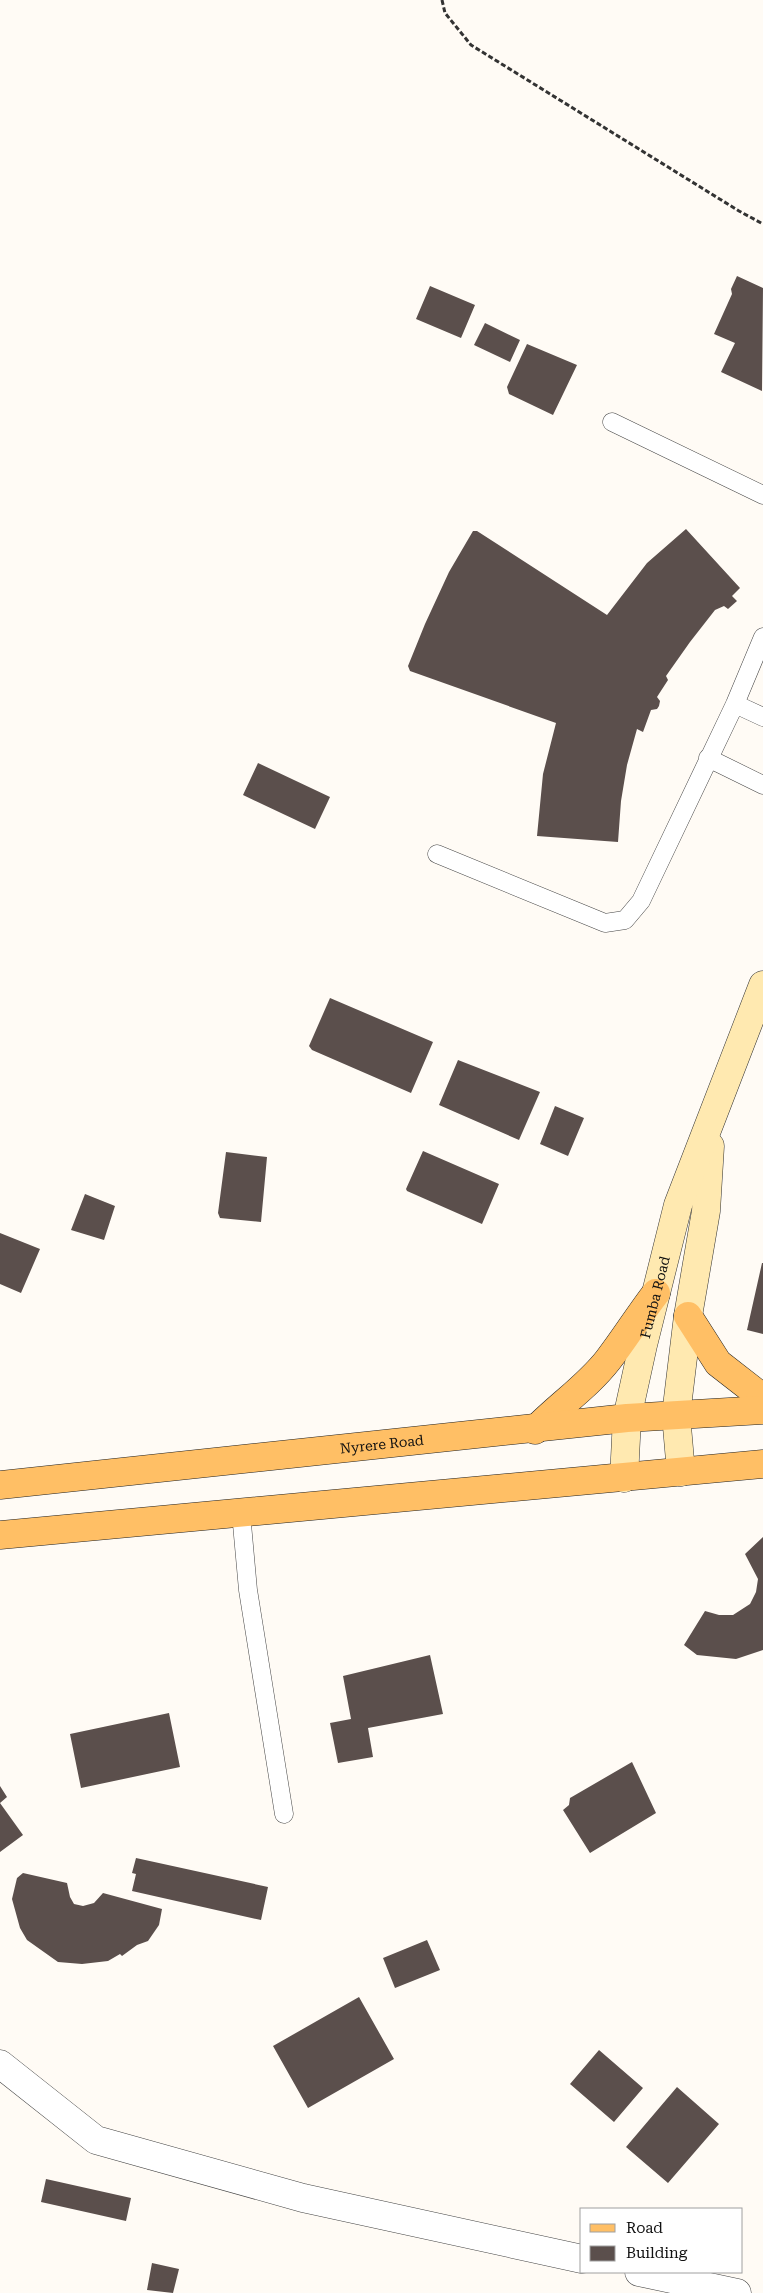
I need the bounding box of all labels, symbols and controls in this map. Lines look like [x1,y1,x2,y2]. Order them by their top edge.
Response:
street label: Fumba Road [637,1254,673,1340]
street label: Nyrere Road [339,1432,424,1457]
legend [580,2208,743,2273]
text: Road [626,2219,663,2237]
text: Building [626,2244,688,2262]

